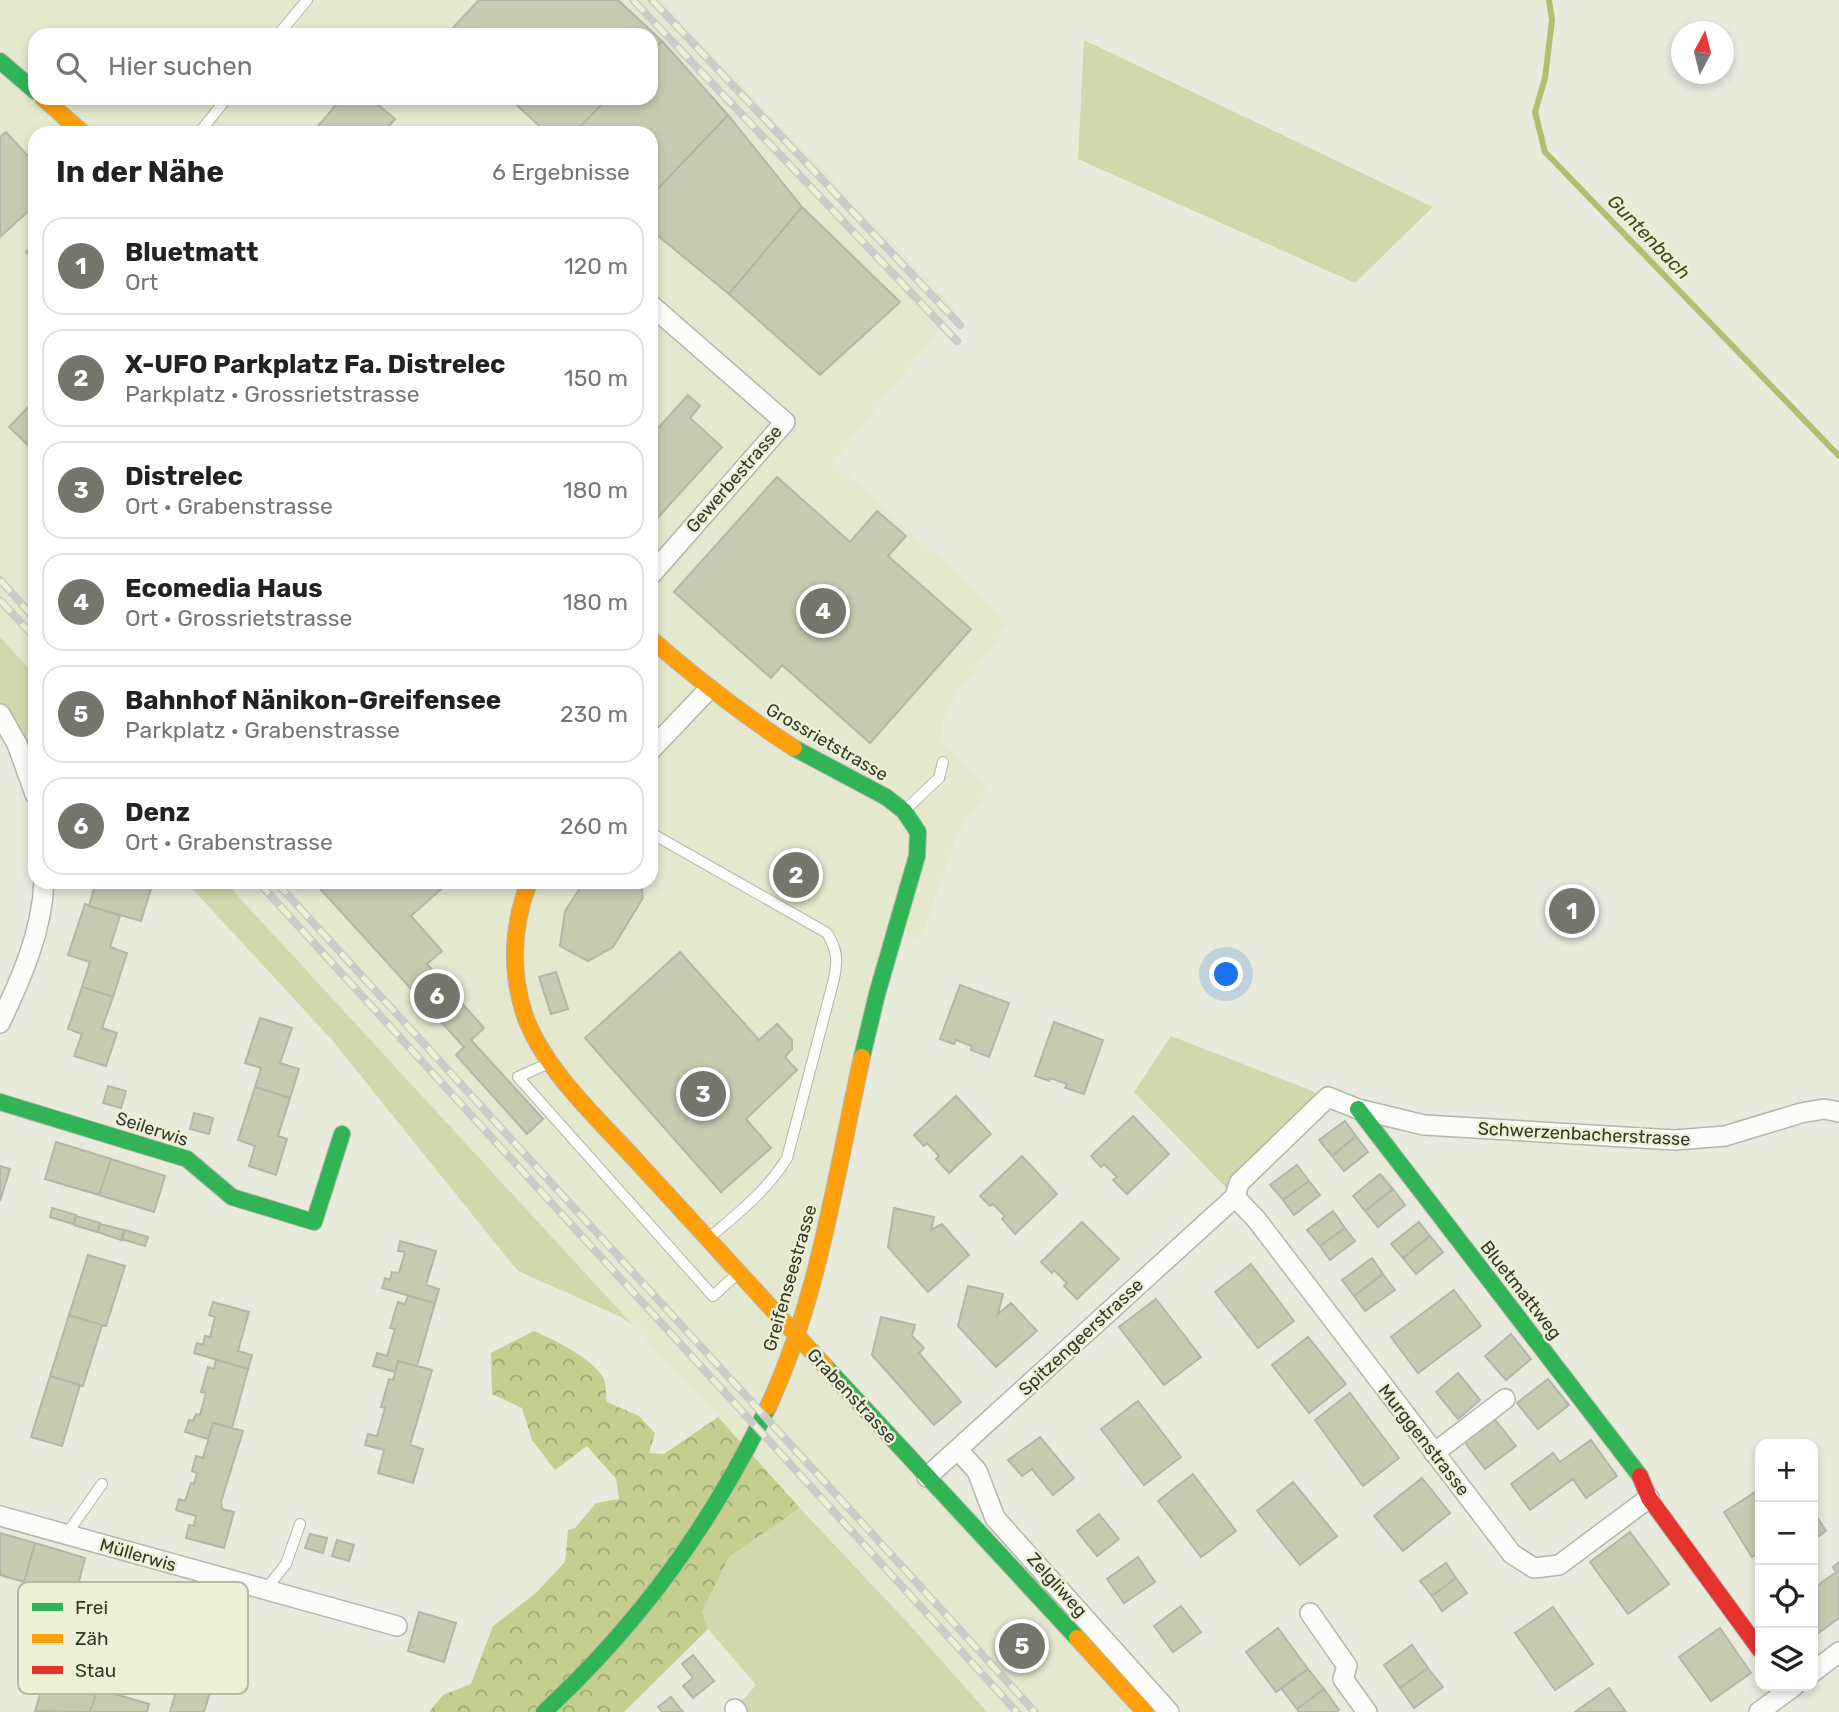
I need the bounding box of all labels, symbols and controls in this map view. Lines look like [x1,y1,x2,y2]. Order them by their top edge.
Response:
north arrow [1671,21,1734,84]
search box [28,28,658,105]
icon: search [52,48,90,86]
text: Hier suchen [108,51,253,82]
text: In der Nähe [56,154,224,190]
text: 6 Ergebnisse [492,158,630,186]
water label: Guntenbach [1603,190,1695,284]
text: Bluetmatt [125,237,258,268]
text: 1 [75,252,87,280]
text: 120 m [564,252,628,280]
text: Ort [125,268,158,296]
text: X-UFO Parkplatz Fa. Distrelec [125,349,505,380]
text: 2 [74,364,88,392]
text: 150 m [564,364,628,392]
text: Parkplatz · Grossrietstrasse [125,380,420,408]
street label: Gewerbestrasse [681,421,787,537]
text: Distrelec [125,461,243,492]
text: 3 [73,476,89,504]
text: 180 m [563,476,628,504]
text: Ort · Grabenstrasse [125,492,333,520]
text: Ecomedia Haus [125,573,323,604]
pin: 4 [800,585,846,637]
text: 4 [73,588,89,616]
text: 180 m [563,588,628,616]
text: Ort · Grossrietstrasse [125,604,352,632]
text: Bahnhof Nänikon-Greifensee [125,685,501,716]
street label: Grossrietstrasse [762,698,892,786]
text: 5 [74,700,88,728]
text: 230 m [560,700,628,728]
text: Parkplatz · Grabenstrasse [125,716,400,744]
text: Denz [125,797,190,828]
text: 6 [74,812,88,840]
text: 260 m [560,812,628,840]
text: Ort · Grabenstrasse [125,828,333,856]
pin: 2 [773,849,819,901]
pin: 1 [1549,885,1595,937]
your location [1209,957,1243,991]
pin: 6 [414,970,460,1022]
pin: 3 [680,1068,726,1120]
street label: Seilerwis [113,1107,191,1151]
street label: Schwerzenbacherstrasse [1477,1117,1691,1151]
street label: Greifenseestrasse [759,1202,821,1354]
street label: Bluetmattweg [1476,1236,1566,1344]
street label: Spitzengeerstrasse [1014,1274,1148,1400]
street label: Grabenstrasse [802,1344,902,1448]
street label: Murggenstrasse [1374,1380,1474,1500]
map controls [1755,1439,1818,1691]
button: + [1755,1439,1818,1502]
button: − [1755,1502,1818,1565]
street label: Müllerwis [97,1534,179,1576]
street label: Zelgliweg [1022,1548,1092,1622]
button: locate [1755,1565,1818,1628]
legend [18,1582,248,1694]
text: Frei [75,1596,108,1619]
pin: 5 [999,1620,1045,1672]
text: Zäh [75,1627,108,1650]
button: layers [1755,1628,1818,1691]
text: Stau [75,1659,116,1682]

